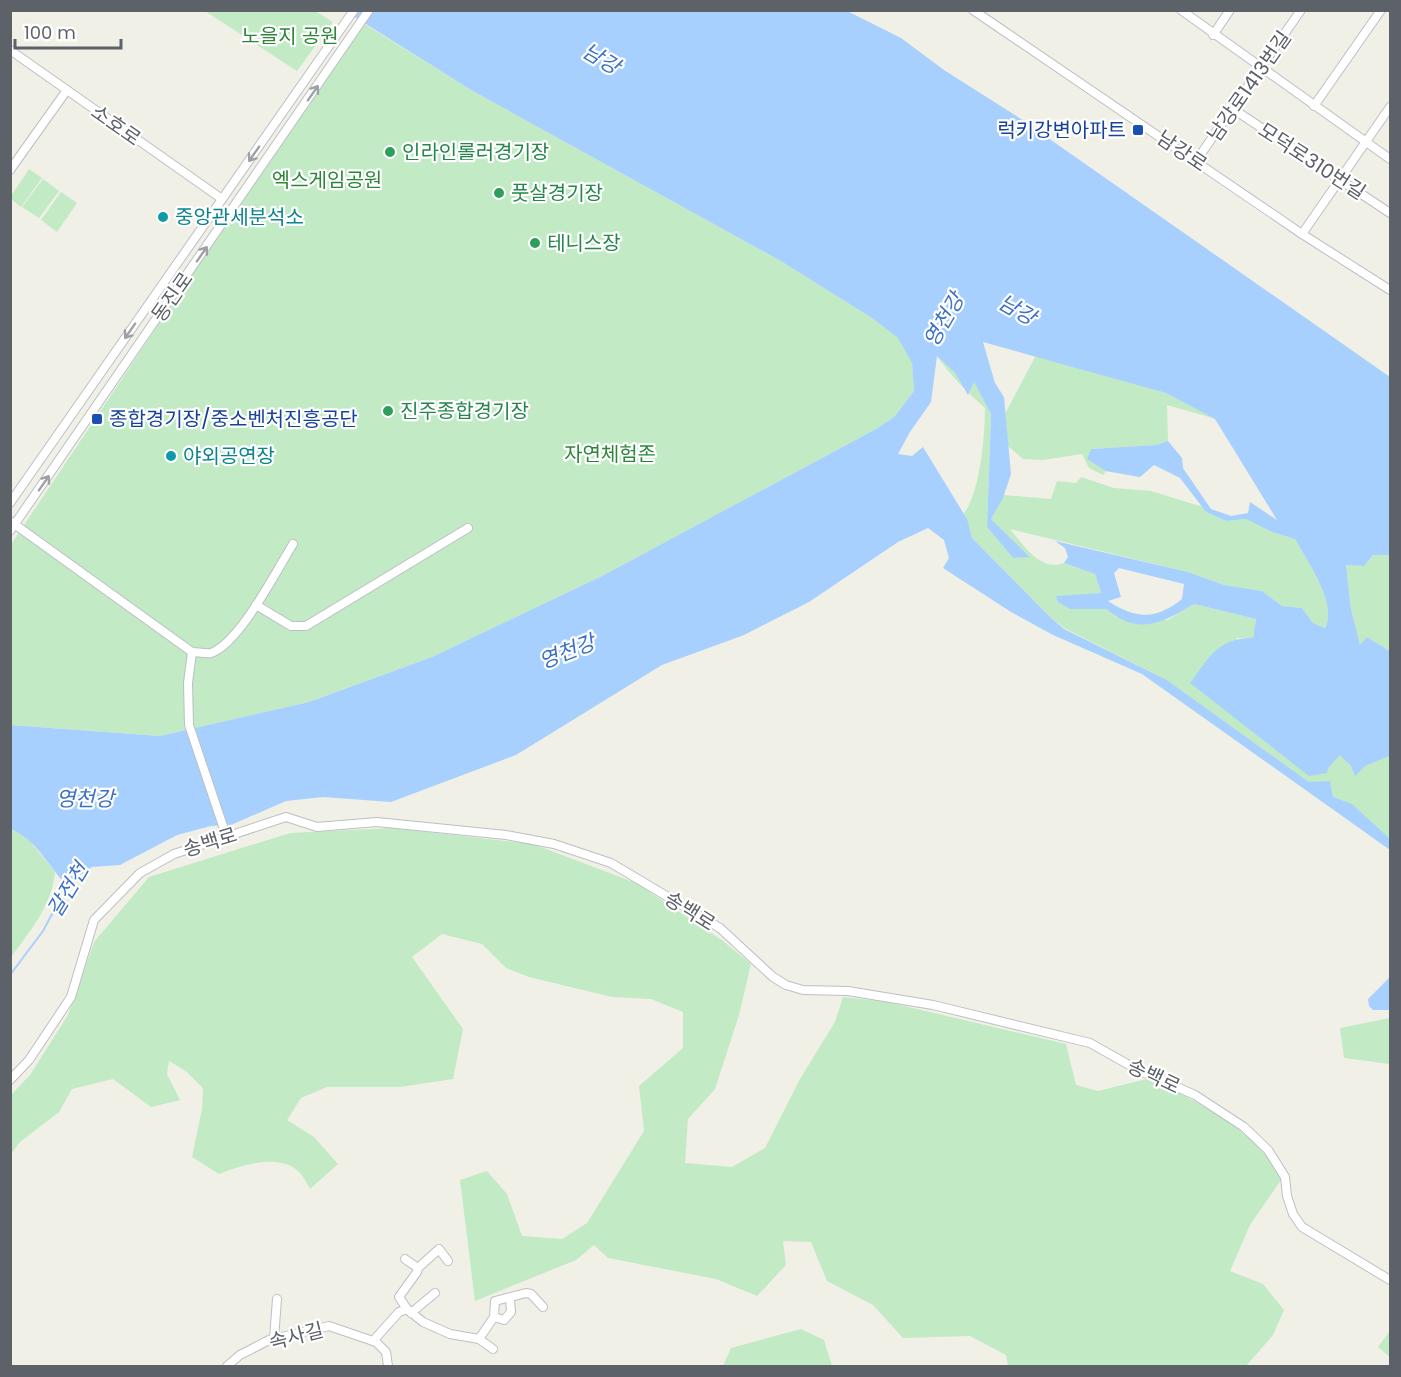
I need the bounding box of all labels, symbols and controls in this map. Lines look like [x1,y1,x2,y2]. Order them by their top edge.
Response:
scale bar [15,12,122,50]
text: 100 m [24,20,76,45]
park label: 노을지 공원 [241,22,339,50]
street label: 남강로1413번길 [1200,25,1298,147]
water label: 남강 [577,36,628,82]
one-way arrow [307,85,319,102]
street label: 소호로 [85,98,147,152]
place label: 럭키강변아파트 [997,116,1126,144]
street label: 모덕로310번길 [1253,116,1371,206]
marker: 럭키강변아파트 [1131,123,1145,137]
street label: 남강로 [1151,124,1213,178]
place label: 인라인롤러경기장 [402,138,549,166]
one-way arrow [248,145,260,162]
marker: 인라인롤러경기장 [383,145,397,159]
park label: 엑스게임공원 [272,166,382,194]
place label: 풋살경기장 [511,179,603,207]
marker: 풋살경기장 [492,186,506,200]
place label: 중앙관세분석소 [175,203,304,231]
marker: 중앙관세분석소 [156,210,170,224]
place label: 테니스장 [547,229,621,257]
marker: 테니스장 [528,236,542,250]
one-way arrow [196,246,208,262]
street label: 동진로 [145,266,199,328]
water label: 영천강 [917,285,972,352]
water label: 남강 [993,287,1044,333]
one-way arrow [124,323,136,339]
place label: 진주종합경기장 [400,397,529,425]
marker: 진주종합경기장 [381,404,395,418]
place label: 종합경기장/중소벤처진흥공단 [109,405,358,433]
marker: 종합경기장/중소벤처진흥공단 [90,412,104,426]
park label: 자연체험존 [564,440,656,468]
place label: 야외공연장 [183,442,275,470]
marker: 야외공연장 [164,449,178,463]
one-way arrow [38,476,50,492]
water label: 영천강 [535,627,602,675]
water label: 영천강 [56,784,117,813]
street label: 송백로 [180,821,240,863]
water label: 갈전천 [40,855,96,922]
street label: 송백로 [659,885,721,937]
street label: 송백로 [1123,1052,1185,1100]
street label: 속사길 [266,1316,326,1356]

